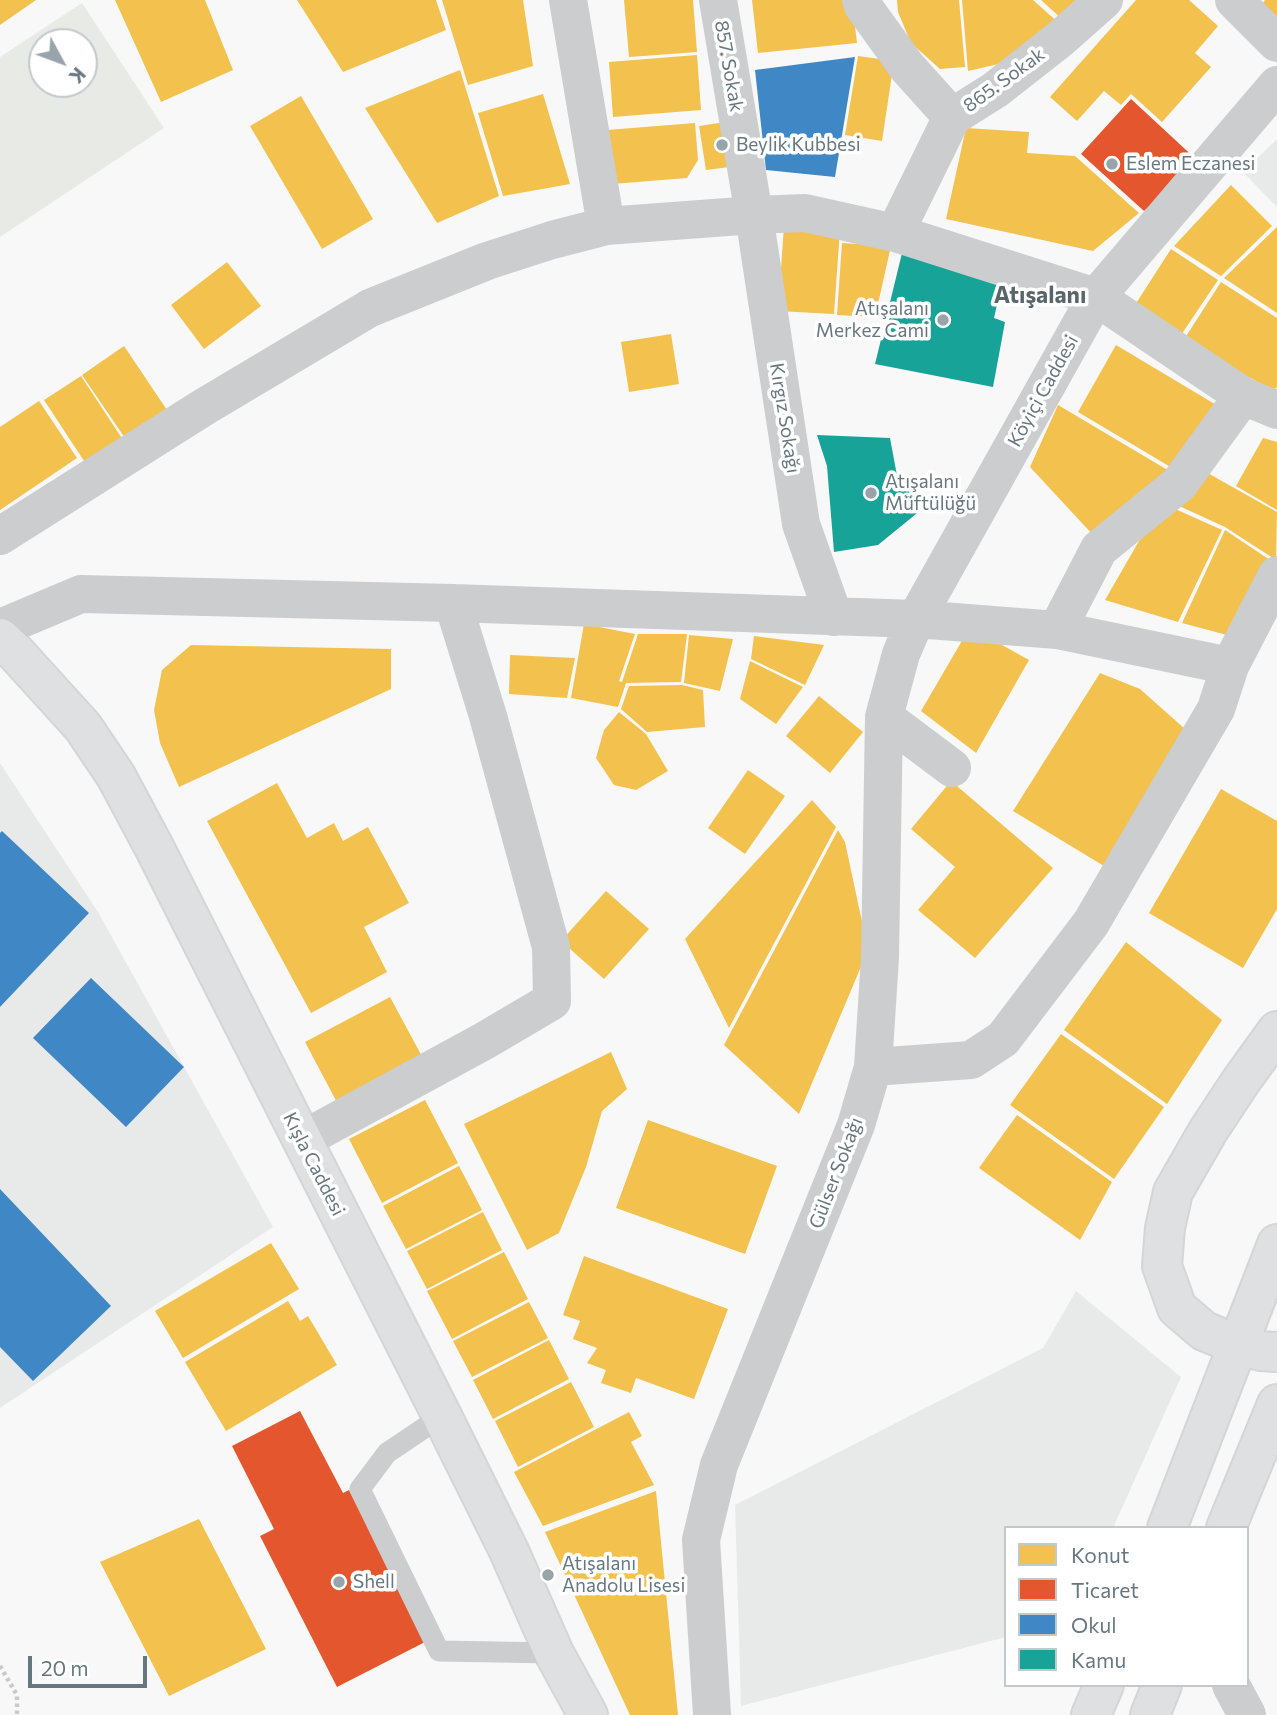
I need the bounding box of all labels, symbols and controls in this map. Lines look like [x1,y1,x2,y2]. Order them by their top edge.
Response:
street label: 857. Sokak [710,19,748,113]
north arrow [28,28,98,98]
street label: 865. Sokak [959,43,1049,117]
text: K [65,63,91,88]
place label: Beylik Kubbesi [736,134,861,156]
marker: Beylik Kubbesi [714,137,730,153]
place label: Eslem Eczanesi [1126,153,1255,175]
marker: Eslem Eczanesi [1104,156,1120,172]
district label: Atışalanı [994,281,1086,309]
place label: Atışalanı Merkez Cami [816,298,929,342]
marker: Atışalanı Merkez Cami [935,312,951,328]
street label: Köyiçi Caddesi [1003,331,1083,451]
street label: Kırgız Sokağı [765,361,805,475]
place label: Atışalanı Müftülüğü [885,471,976,515]
marker: Atışalanı Müftülüğü [863,485,879,501]
street label: Kışla Caddesi [278,1108,350,1220]
street label: Gülser Sokağı [804,1114,868,1232]
legend [1004,1526,1249,1687]
text: Konut [1071,1542,1129,1567]
place label: Atışalanı Anadolu Lisesi [562,1553,685,1597]
marker: Atışalanı Anadolu Lisesi [540,1567,556,1583]
place label: Shell [353,1571,395,1593]
marker: Shell [331,1574,347,1590]
text: Ticaret [1071,1577,1139,1602]
text: Okul [1071,1612,1117,1637]
scale bar [32,1642,150,1686]
text: Kamu [1071,1647,1126,1672]
text: 20 m [41,1655,89,1680]

